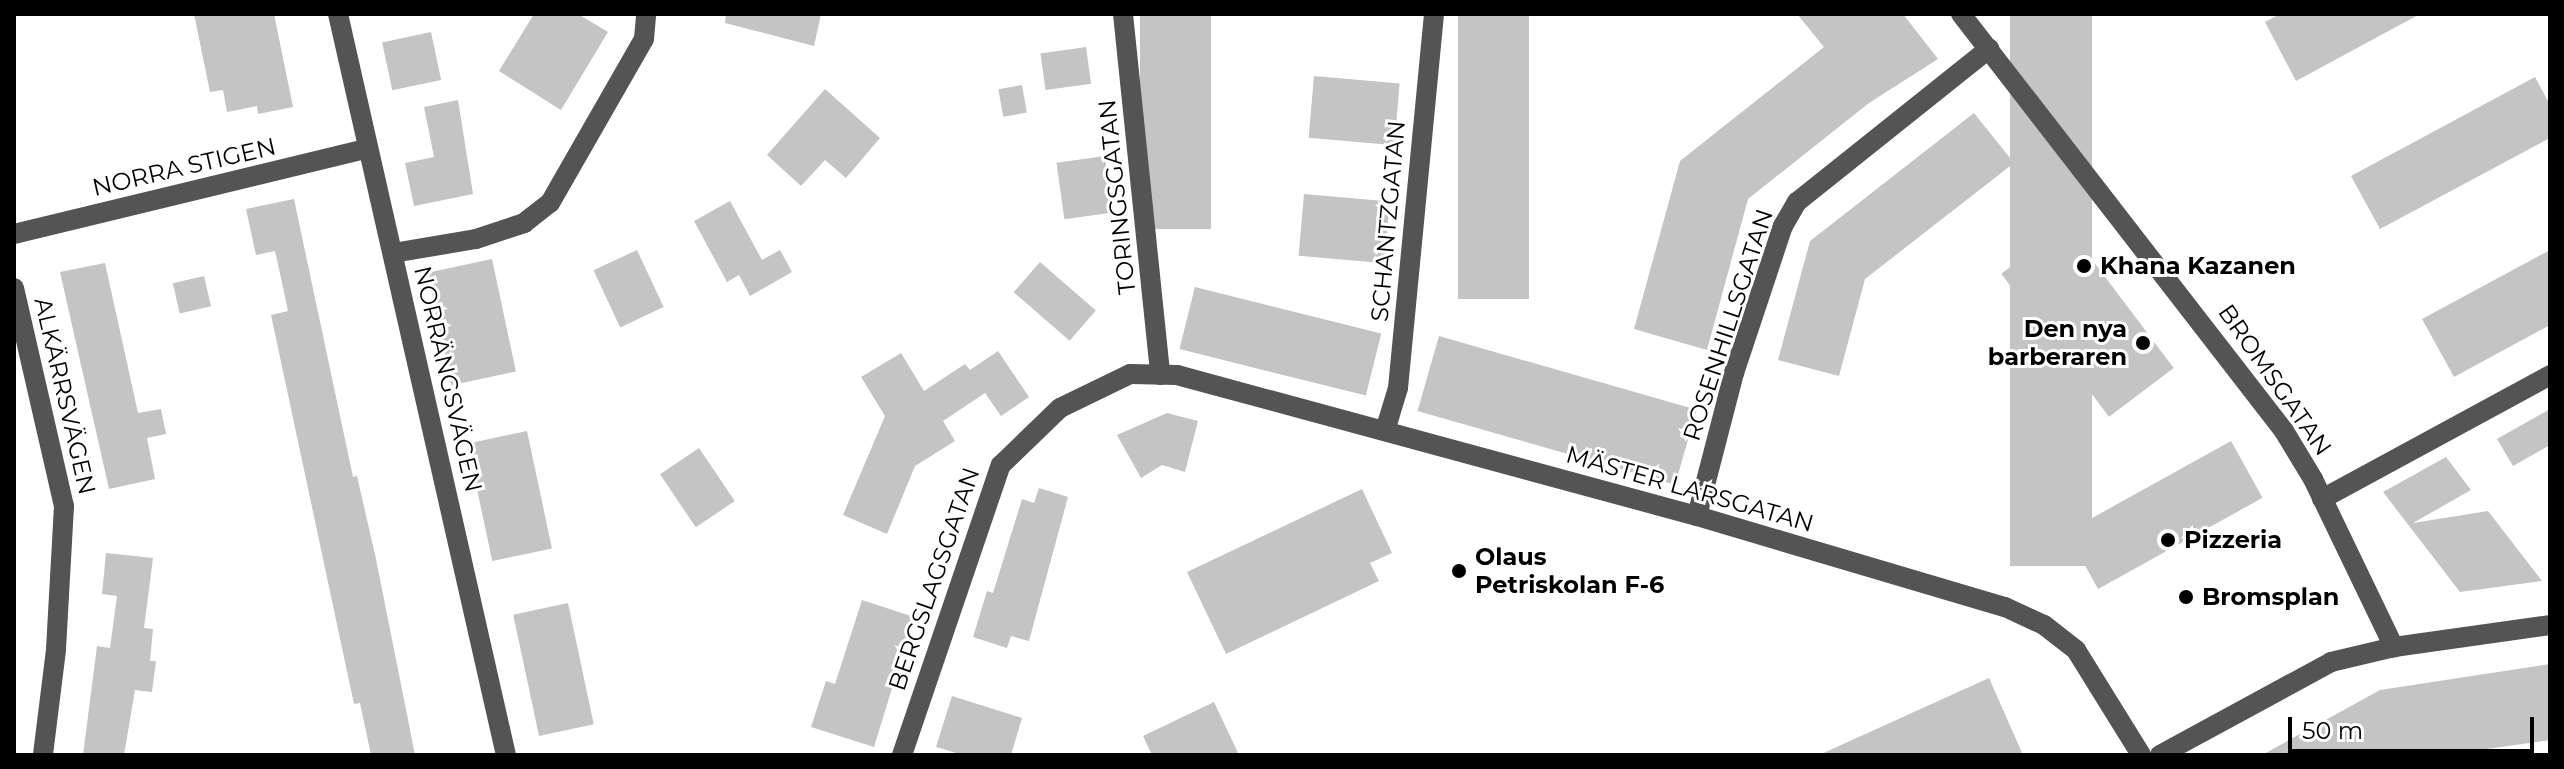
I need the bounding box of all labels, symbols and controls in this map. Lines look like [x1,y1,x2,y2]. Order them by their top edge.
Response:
street label: TORINGSGATAN [1092,98,1142,296]
street label: SCHANTZGATAN [1365,119,1411,323]
street label: NORRA STIGEN [89,132,279,202]
street label: ROSENHILLSGATAN [1677,205,1779,445]
place label: Khana Kazanen [2100,252,2296,280]
marker: Khana Kazanen [2075,257,2093,275]
street label: NORRÄNGSVÄGEN [408,263,488,495]
street label: ALKÄRRSVÄGEN [28,295,102,497]
street label: BROMSGATAN [2212,299,2338,461]
place label: Den nya barberaren [1988,315,2127,371]
marker: Den nya barberaren [2134,334,2152,352]
street label: MÄSTER LARSGATAN [1563,440,1817,538]
street label: BERGSLAGSGATAN [882,464,986,694]
place label: Pizzeria [2184,526,2282,554]
marker: Pizzeria [2159,531,2177,549]
place label: Olaus Petriskolan F-6 [1475,543,1664,599]
marker: Olaus Petriskolan F-6 [1450,562,1468,580]
place label: Bromsplan [2202,583,2339,611]
marker: Bromsplan [2177,588,2195,606]
scale bar [2292,701,2538,751]
text: 50 m [2302,716,2363,745]

